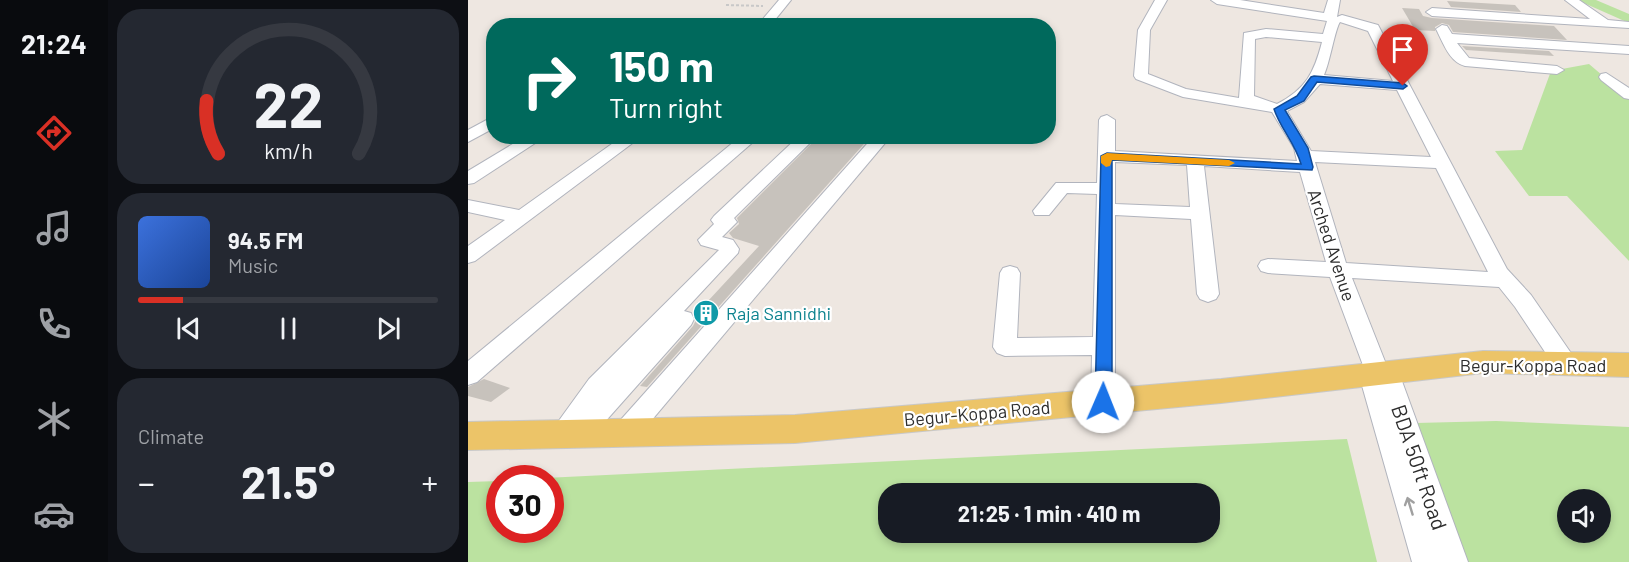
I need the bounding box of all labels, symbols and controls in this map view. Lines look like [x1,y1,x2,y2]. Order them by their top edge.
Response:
pin [1377,24,1428,86]
text: 21:24 [21,27,87,59]
icon: arrive [1386,33,1419,66]
text: 150 m [609,40,714,90]
icon: right [510,42,588,120]
text: 22 [253,66,323,140]
text: Turn right [609,91,723,123]
icon: directions [33,112,75,154]
text: km/h [264,138,312,163]
street label: Arched Avenue [1304,186,1360,304]
icon: music [33,207,75,249]
text: 94.5 FM [228,227,303,253]
text: Music [228,253,278,277]
building icon: Raja Sannidhi [691,298,721,328]
place label: Raja Sannidhi [726,302,831,324]
icon: phone [33,303,75,345]
icon: previous [172,312,205,345]
icon: pause [272,312,305,345]
icon: next [372,312,405,345]
street label: Begur-Koppa Road [1460,354,1606,376]
position arrow [1071,370,1135,434]
street label: Begur-Koppa Road [903,396,1051,430]
icon: climate [33,398,75,440]
street label: BDA 50ft Road [1387,401,1453,533]
text: Climate [138,424,204,448]
text: 21.5° [241,454,335,508]
text: − [138,462,155,502]
text: + [422,462,438,502]
speed limit sign: 30 [486,465,564,543]
map controls [1557,489,1611,543]
button: sound [1557,489,1611,543]
icon: car [33,493,75,535]
one-way arrow [1404,497,1415,516]
text: 21:25 · 1 min · 410 m [958,500,1140,526]

